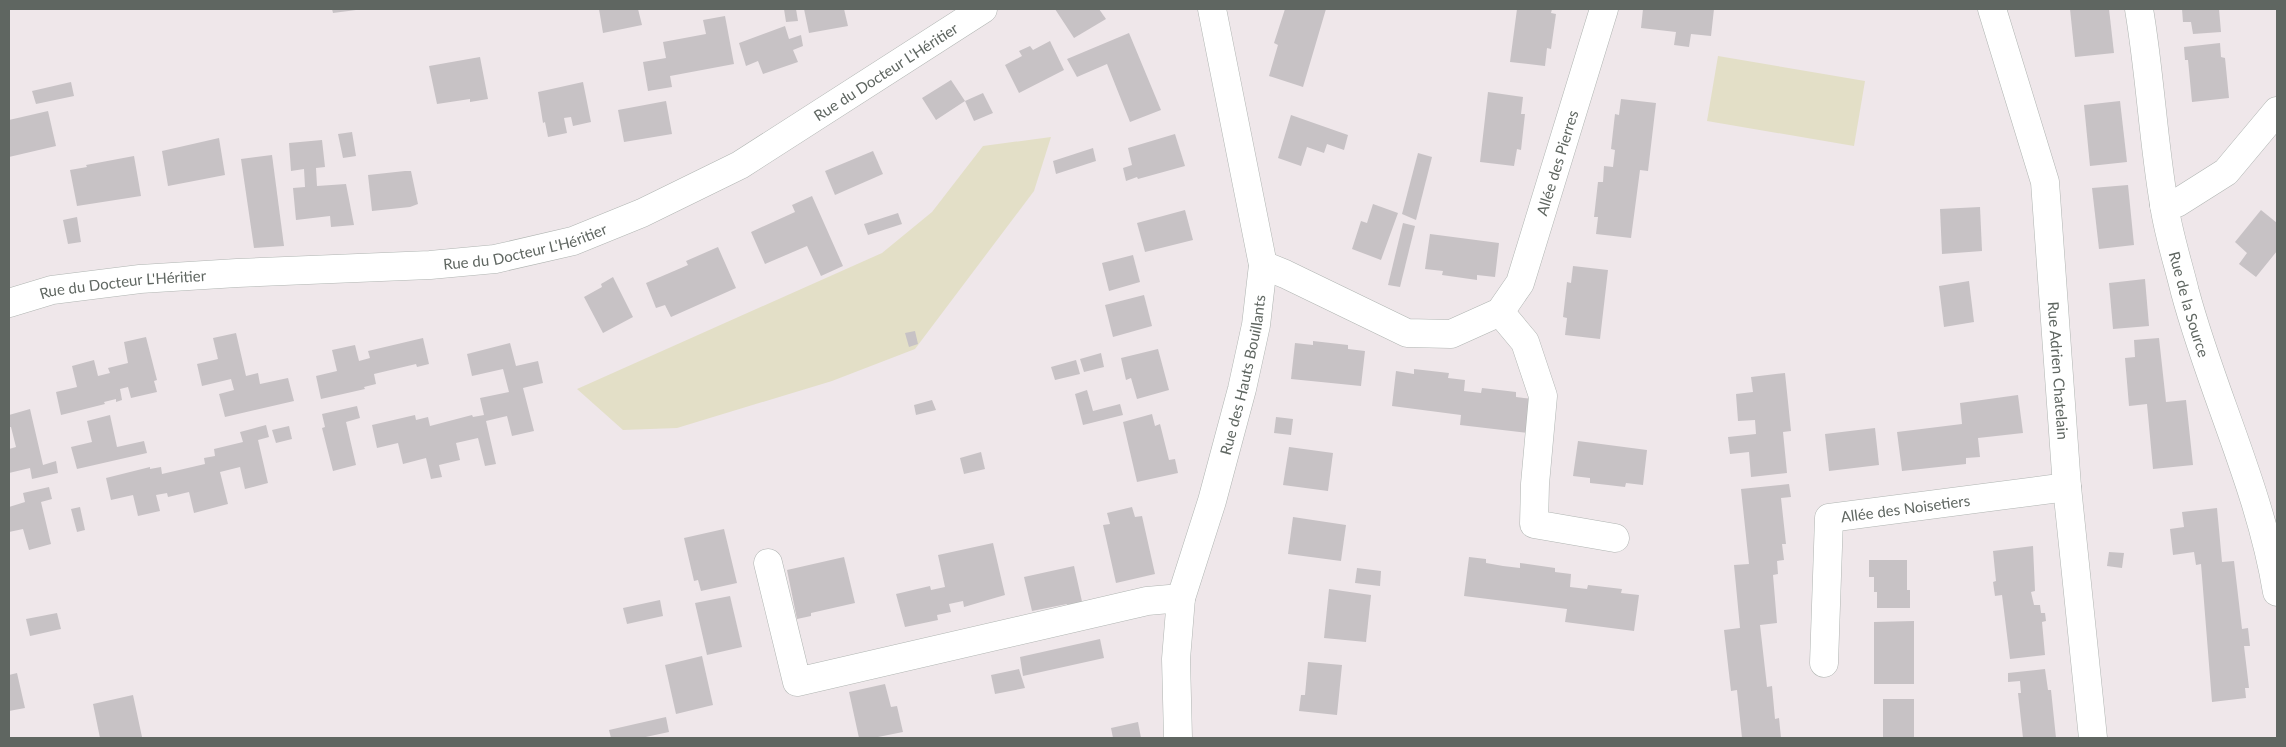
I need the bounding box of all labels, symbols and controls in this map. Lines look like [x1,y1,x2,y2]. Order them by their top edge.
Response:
street label: Rue du Docteur L'Héritier [810,18,962,124]
street label: Allée des Pierres [1532,108,1581,218]
street label: Rue du Docteur L'Héritier [442,219,610,273]
street label: Rue de la Source [2166,249,2213,359]
street label: Rue du Docteur L'Héritier [37,266,207,302]
street label: Rue des Hauts Bouillants [1216,294,1268,457]
street label: Rue Adrien Chatelain [2045,301,2073,440]
street label: Allée des Noisetiers [1839,491,1971,525]

